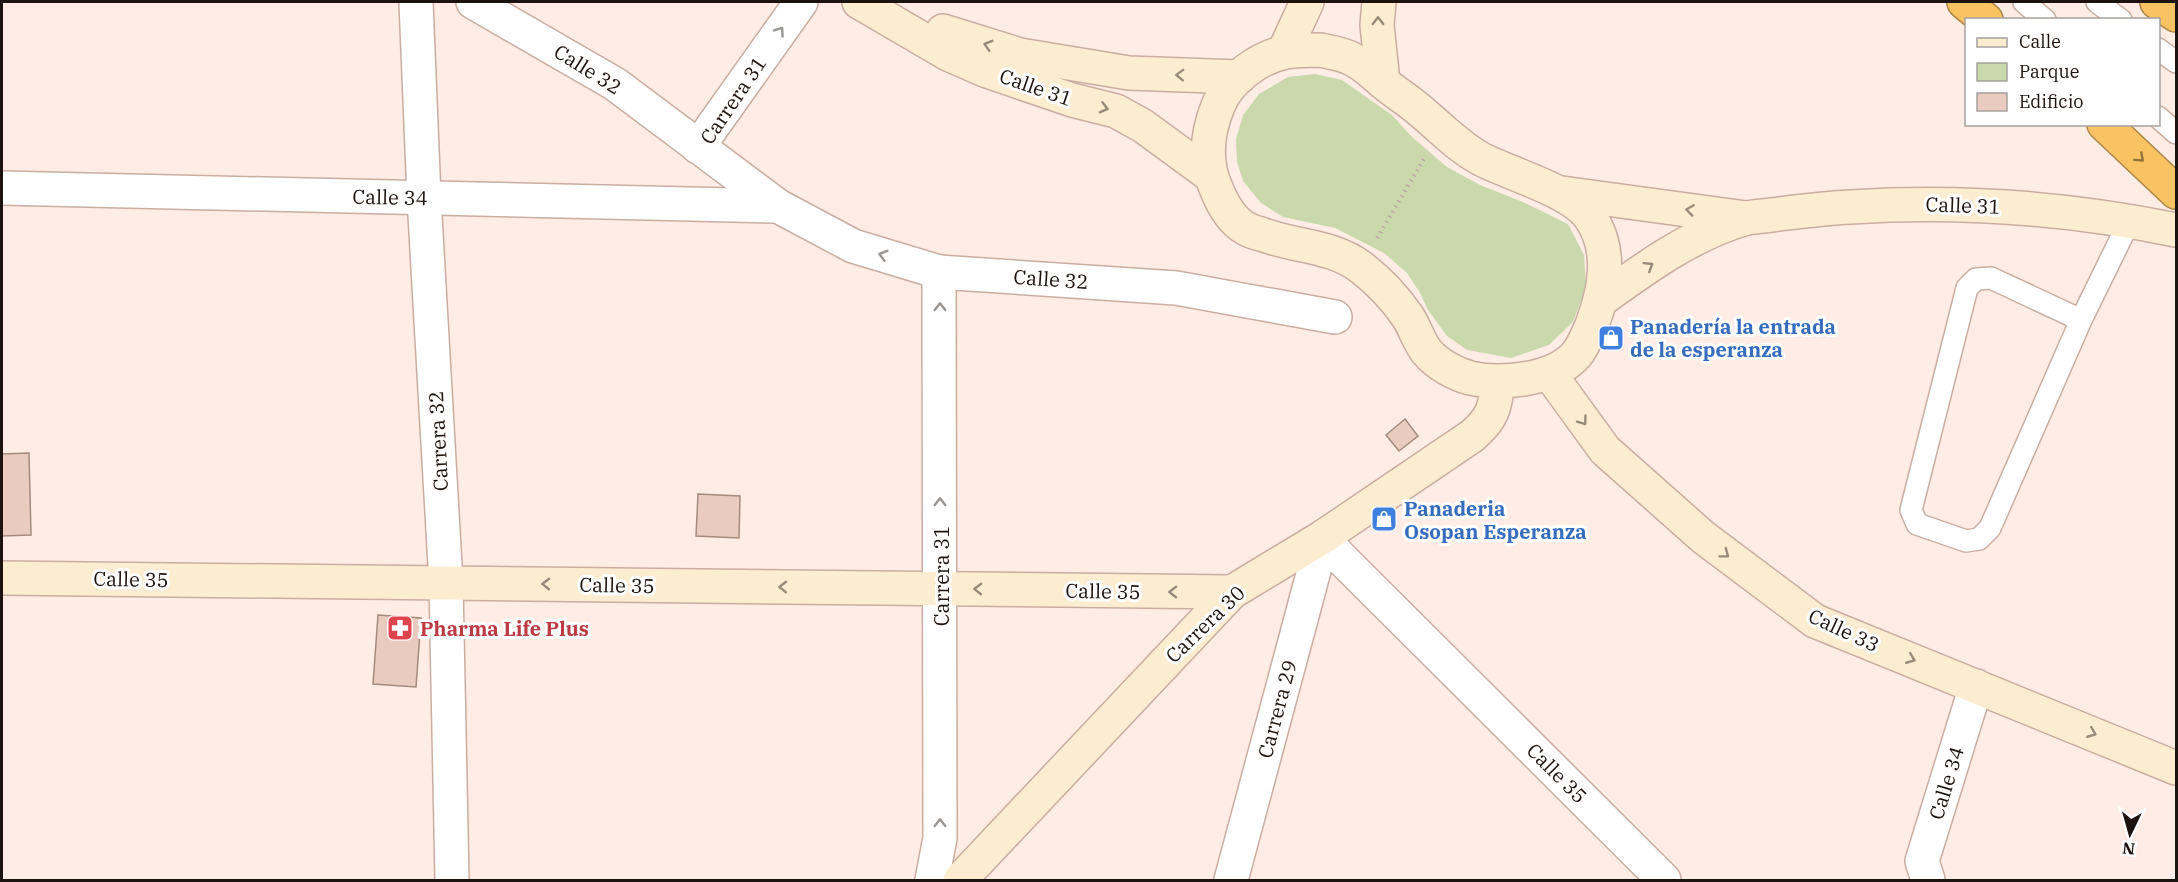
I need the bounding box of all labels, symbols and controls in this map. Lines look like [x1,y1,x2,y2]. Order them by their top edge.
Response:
one-way arrow [1372,16,1384,25]
legend [1965,18,2160,126]
one-way arrow [773,26,784,37]
text: Calle [2019,30,2061,53]
street label: Calle 32 [549,38,627,100]
one-way arrow [983,40,994,53]
street label: Carrera 31 [694,51,772,149]
text: Parque [2019,60,2079,83]
street label: Calle 31 [996,62,1076,112]
one-way arrow [1176,68,1185,81]
text: Edificio [2019,90,2083,113]
one-way arrow [1098,101,1109,113]
one-way arrow [2133,151,2144,162]
street label: Calle 34 [352,183,428,211]
street label: Calle 31 [1925,190,2001,220]
one-way arrow [1685,205,1694,217]
one-way arrow [878,250,889,262]
one-way arrow [1643,262,1653,274]
street label: Calle 32 [1013,263,1089,295]
one-way arrow [934,302,946,311]
place label: Panadería la entrada de la esperanza [1630,313,1836,363]
shop icon: Panadería la entrada de la esperanza [1596,323,1626,353]
street label: Carrera 32 [422,390,454,492]
one-way arrow [1576,414,1587,425]
place label: Panaderia Osopan Esperanza [1404,495,1587,545]
one-way arrow [934,497,946,506]
shop icon: Panaderia Osopan Esperanza [1369,504,1399,534]
street label: Carrera 31 [928,526,955,626]
one-way arrow [1718,546,1729,557]
street label: Calle 35 [93,565,169,593]
street label: Calle 35 [579,571,655,599]
street label: Calle 35 [1065,577,1141,605]
one-way arrow [542,578,551,590]
street label: Carrera 30 [1159,579,1251,669]
one-way arrow [779,581,788,593]
one-way arrow [974,583,983,595]
one-way arrow [1169,586,1178,598]
street label: Calle 33 [1804,602,1884,658]
pharmacy icon: Pharma Life Plus [385,613,415,643]
place label: Pharma Life Plus [420,615,589,642]
one-way arrow [1905,652,1916,664]
street label: Carrera 29 [1251,657,1303,761]
one-way arrow [2085,726,2096,738]
street label: Calle 35 [1521,737,1593,809]
street label: Calle 34 [1922,743,1970,823]
north arrow [2100,804,2160,864]
one-way arrow [934,818,946,827]
text: N [2122,838,2136,859]

